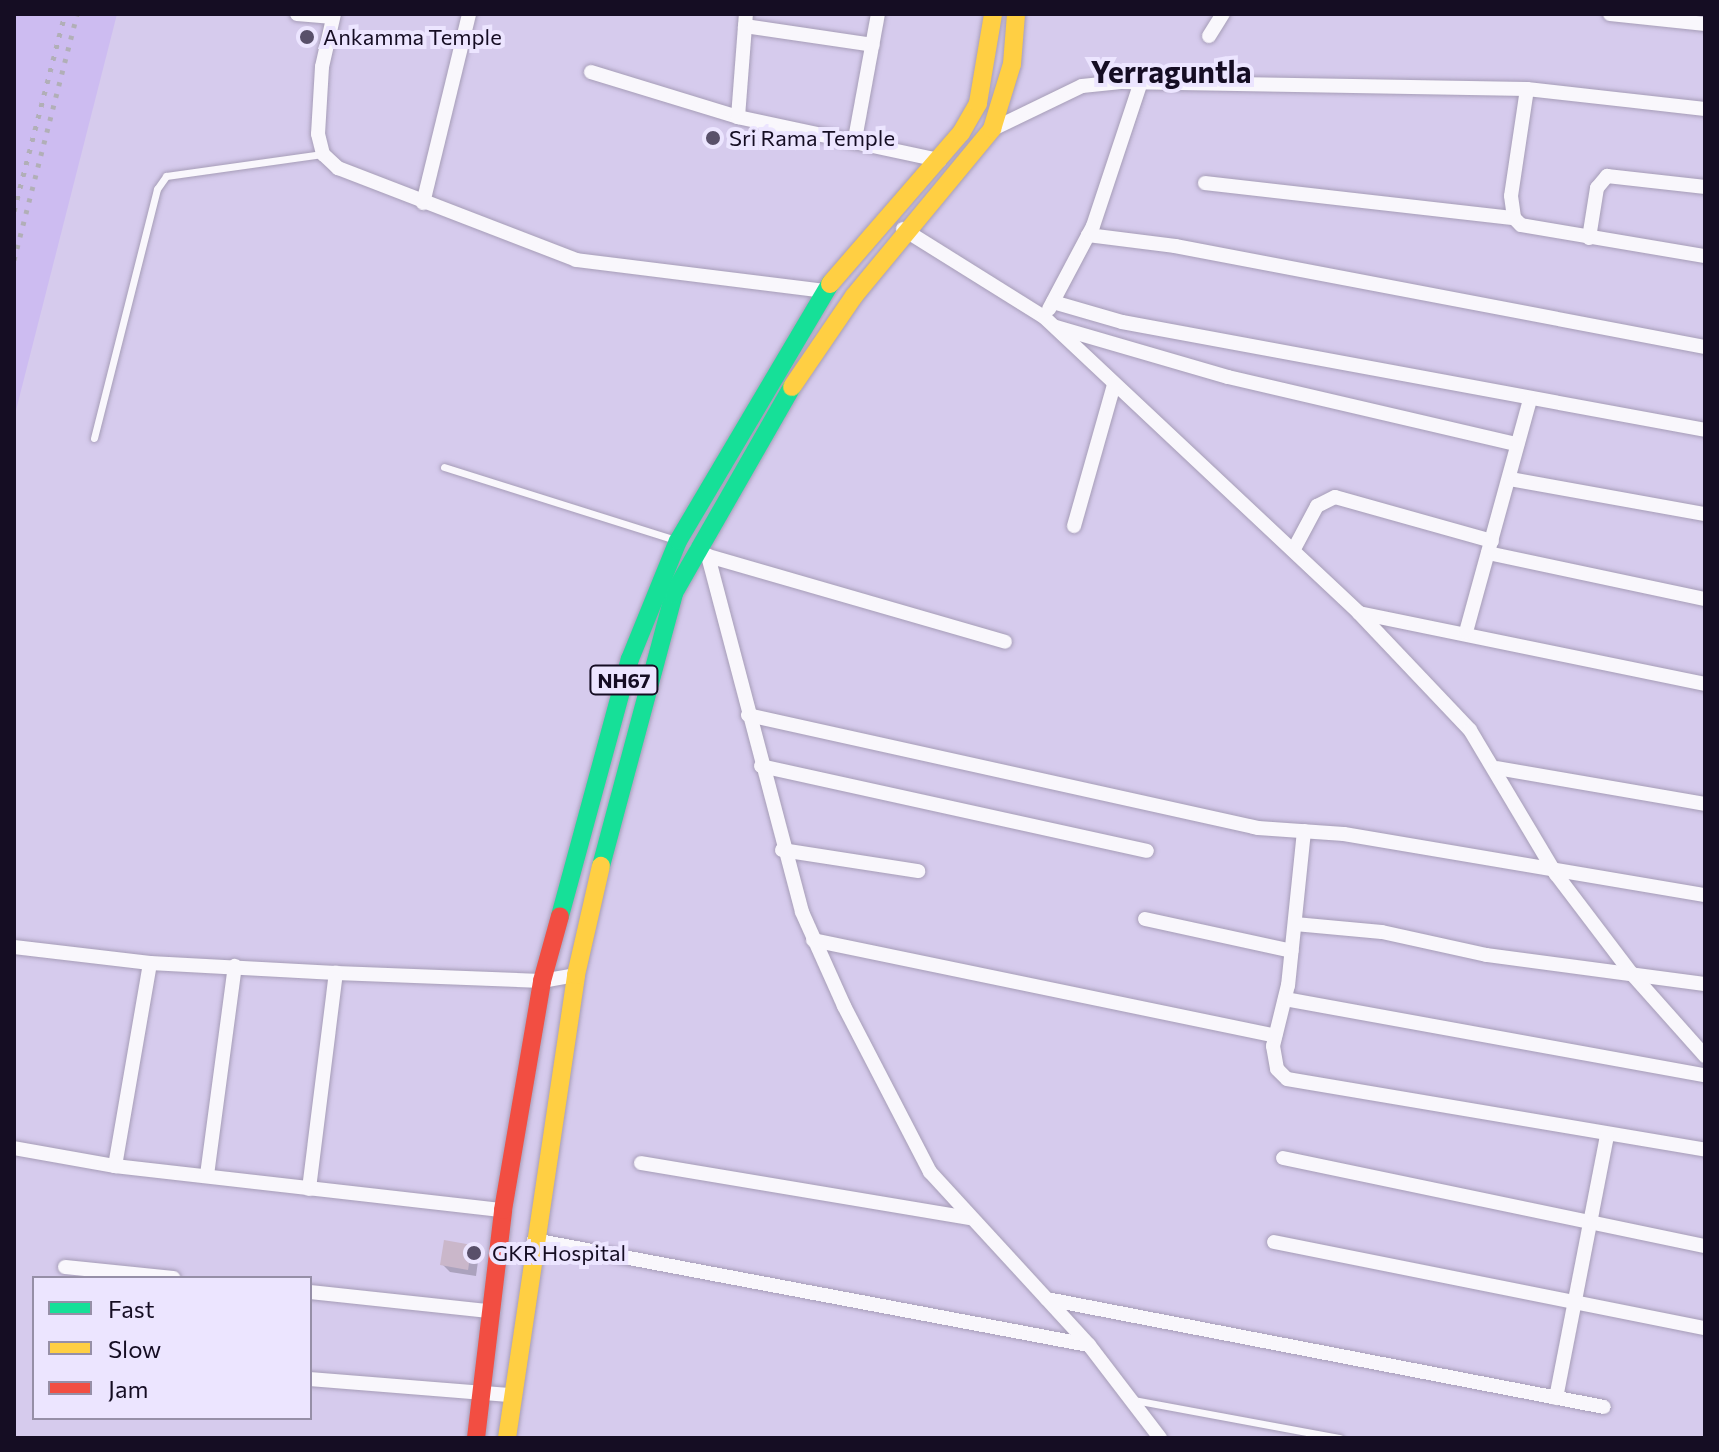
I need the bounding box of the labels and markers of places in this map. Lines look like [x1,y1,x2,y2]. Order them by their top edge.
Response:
place label: Ankamma Temple [323,24,502,50]
marker: Ankamma Temple [298,28,316,46]
place label: Sri Rama Temple [729,125,895,151]
marker: Sri Rama Temple [704,129,722,147]
place label: GKR Hospital [492,1240,626,1266]
marker: GKR Hospital [463,1242,485,1264]

